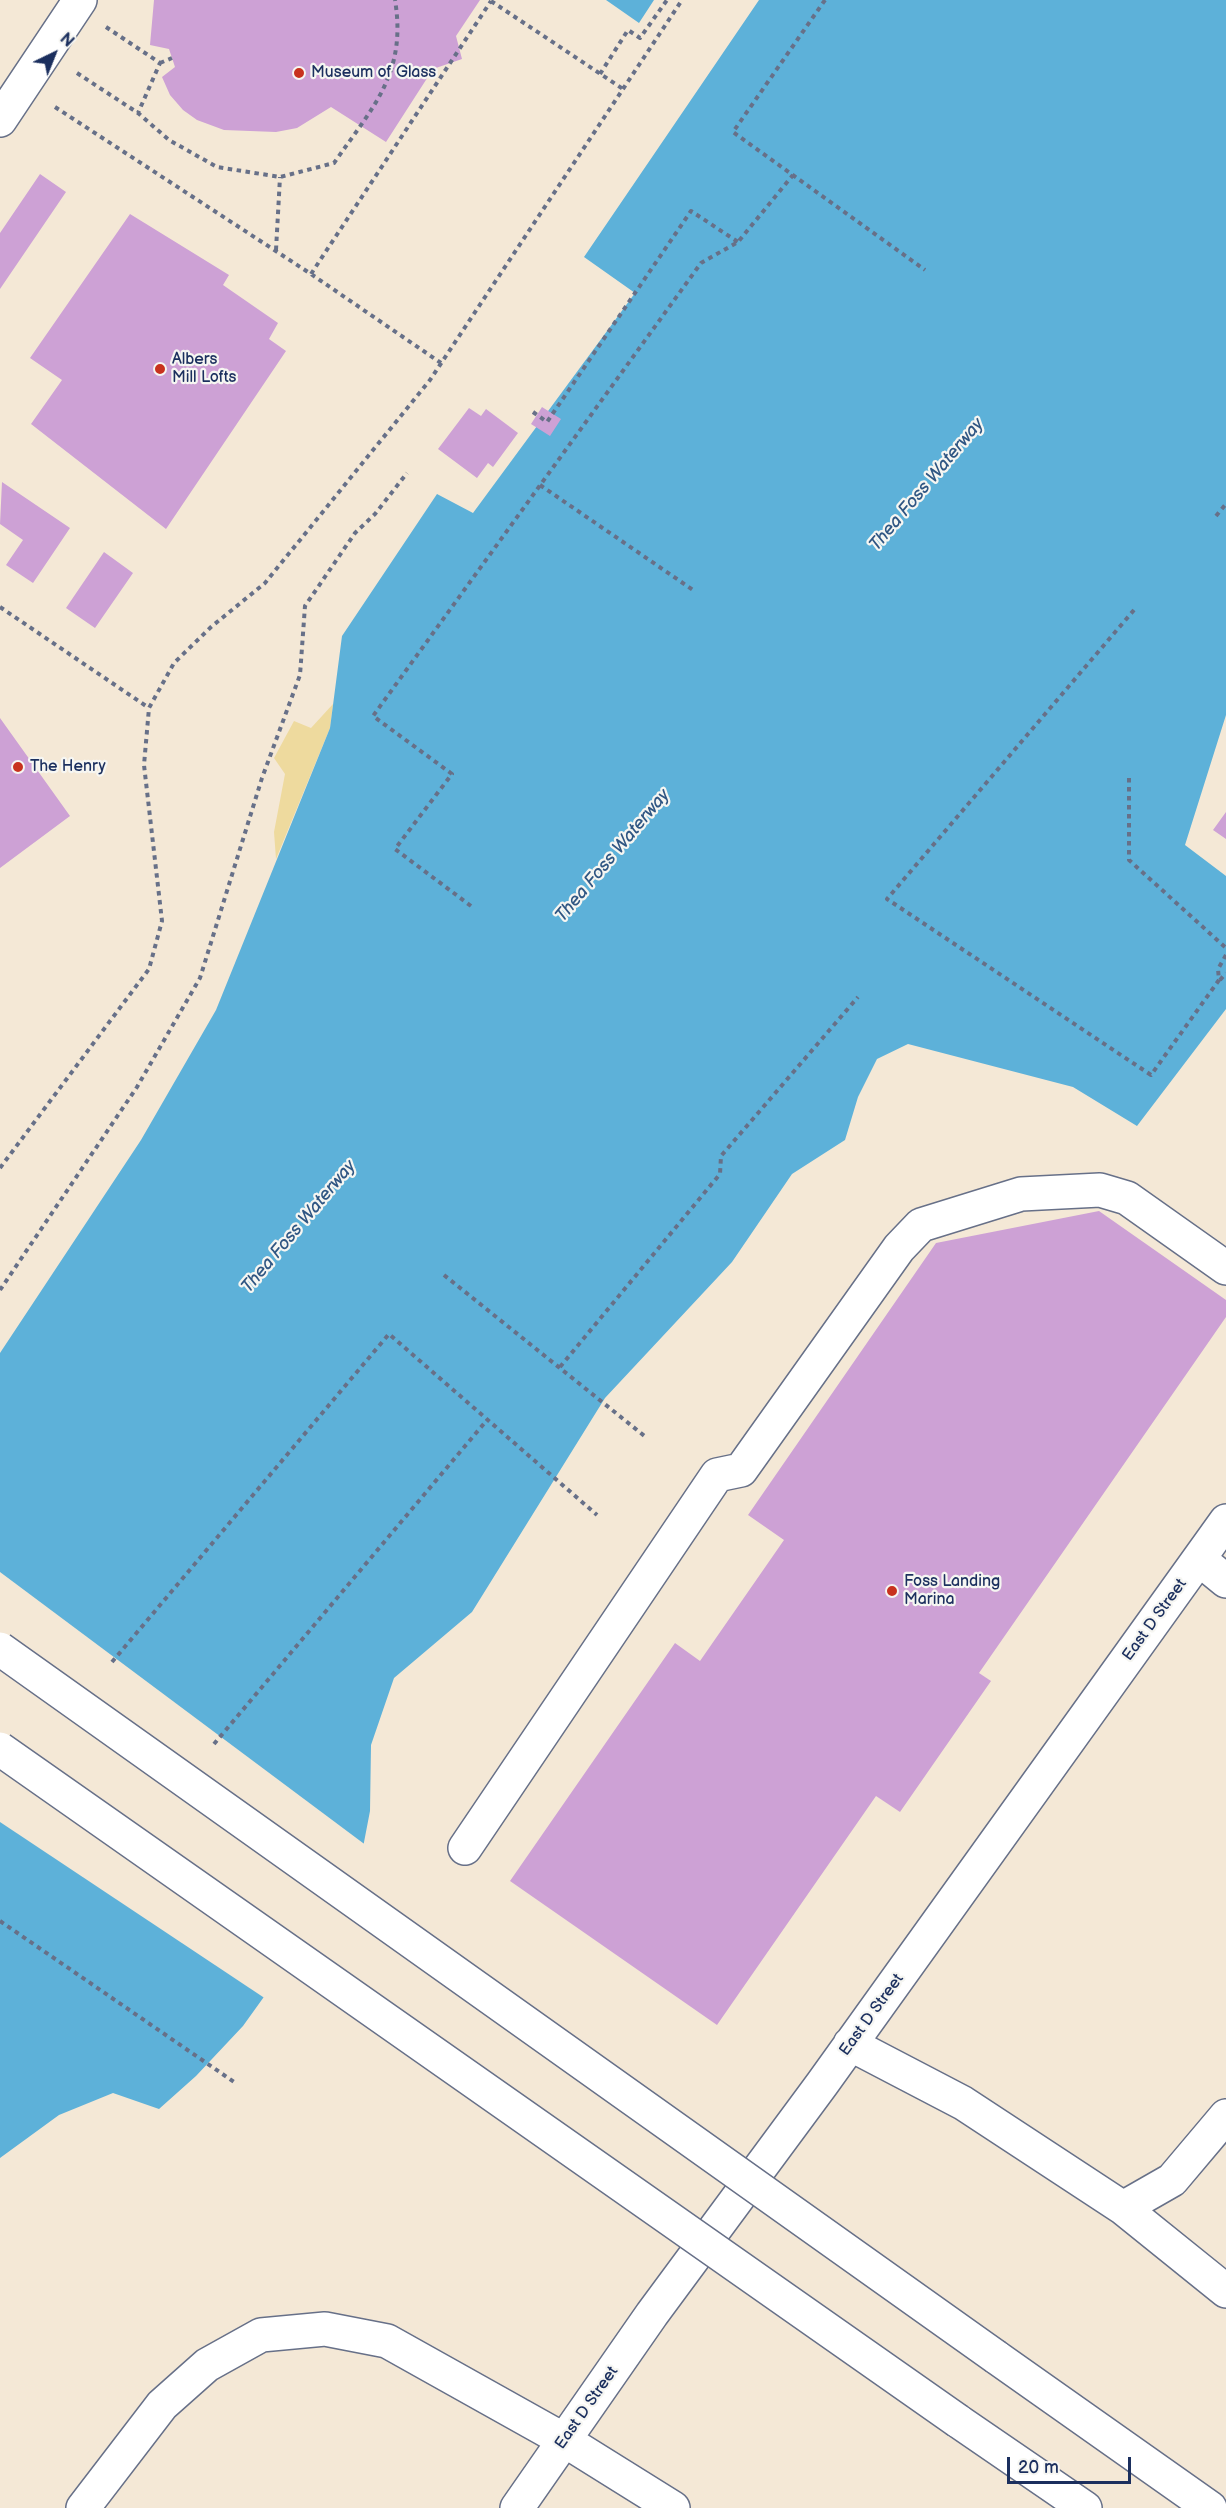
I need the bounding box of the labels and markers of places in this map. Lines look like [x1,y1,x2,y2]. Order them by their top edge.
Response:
place label: Museum of Glass [311,63,436,83]
marker: Museum of Glass [292,66,306,80]
place label: Albers Mill Lofts [172,350,236,388]
marker: Albers Mill Lofts [153,362,167,376]
place label: The Henry [30,757,106,777]
marker: The Henry [11,760,25,774]
place label: Foss Landing Marina [904,1572,1000,1610]
marker: Foss Landing Marina [885,1584,899,1598]

